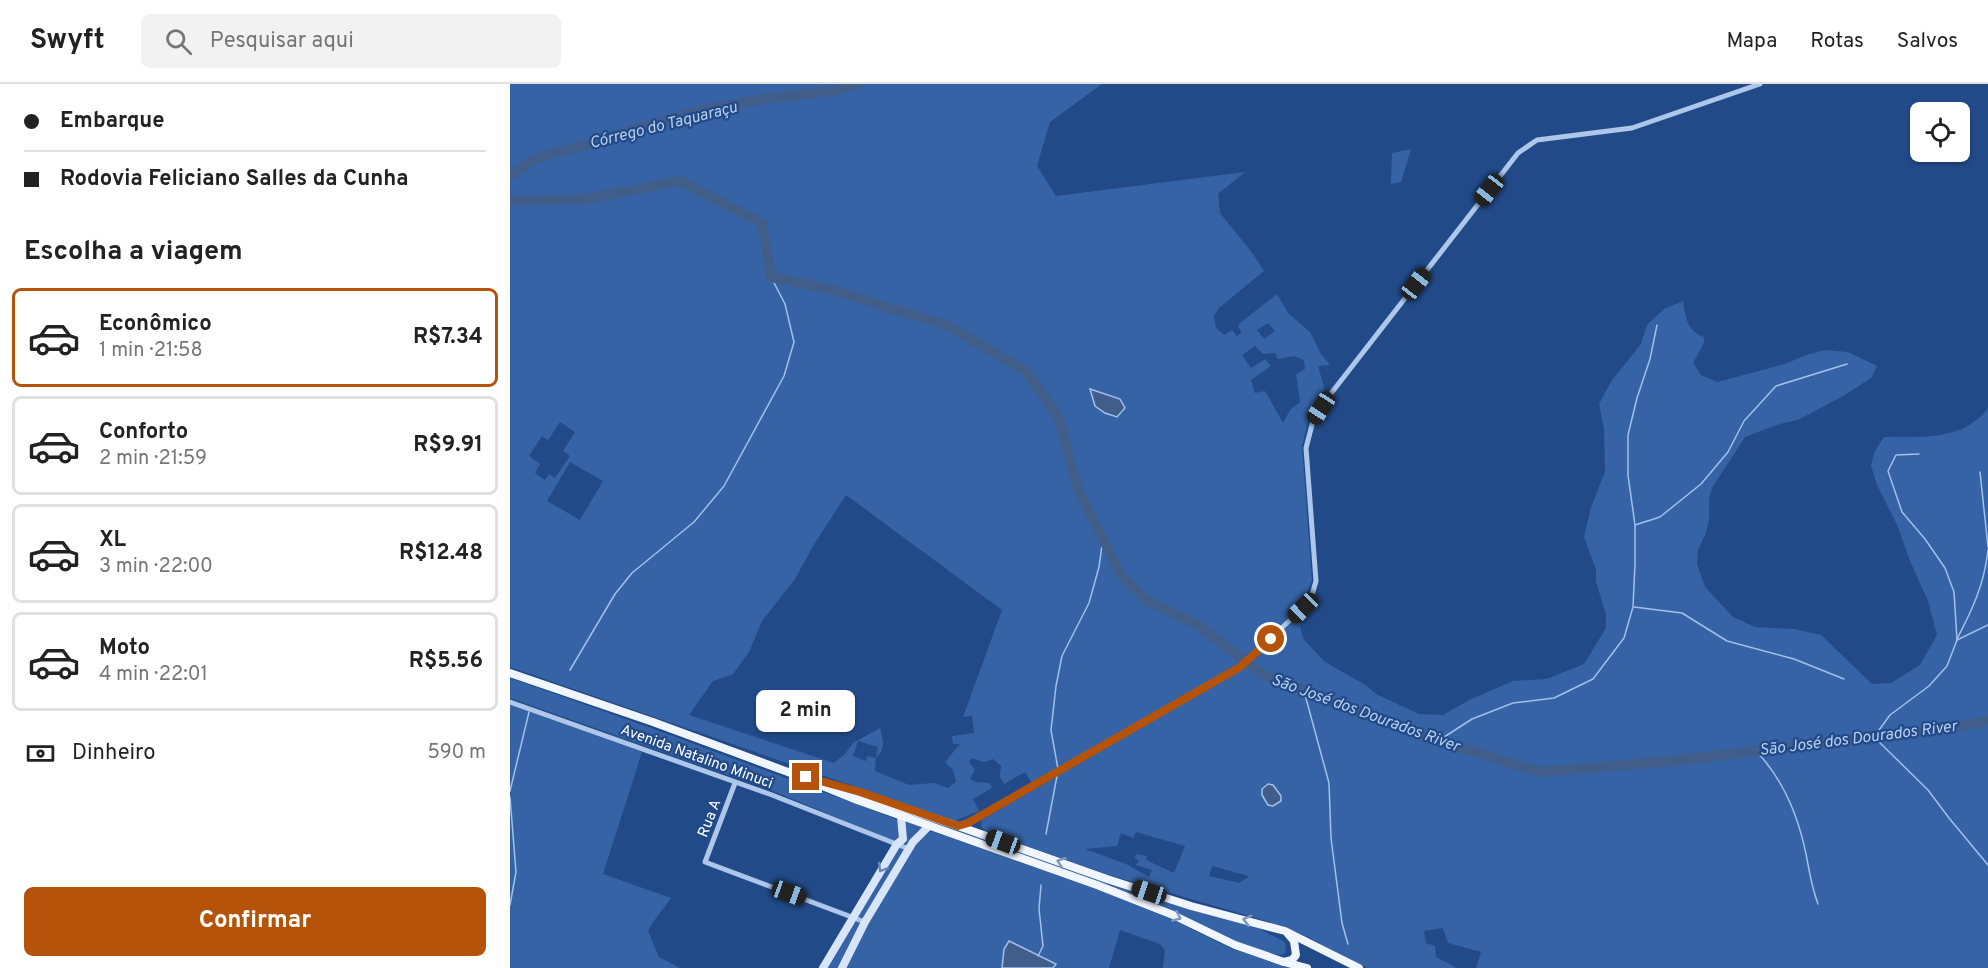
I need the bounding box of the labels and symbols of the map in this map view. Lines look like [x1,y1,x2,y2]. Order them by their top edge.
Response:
water label: Córrego do Taquaraçu [587,98,740,154]
car [1471,170,1507,210]
car [1398,264,1434,304]
car [1304,388,1338,428]
car [1284,589,1322,627]
route start [1257,625,1284,652]
water label: São José dos Dourados River [1268,670,1464,758]
callout: 2 min [756,690,856,732]
water label: São José dos Dourados River [1758,717,1960,761]
street label: Avenida Natalino Minuci [618,721,775,794]
route end [792,763,819,790]
street label: Rua A [694,797,726,840]
car [983,827,1023,857]
one-way arrow [1056,857,1067,870]
one-way arrow [878,862,890,872]
car [769,878,809,908]
car [1129,878,1169,906]
one-way arrow [1171,910,1182,922]
one-way arrow [1243,915,1253,928]

